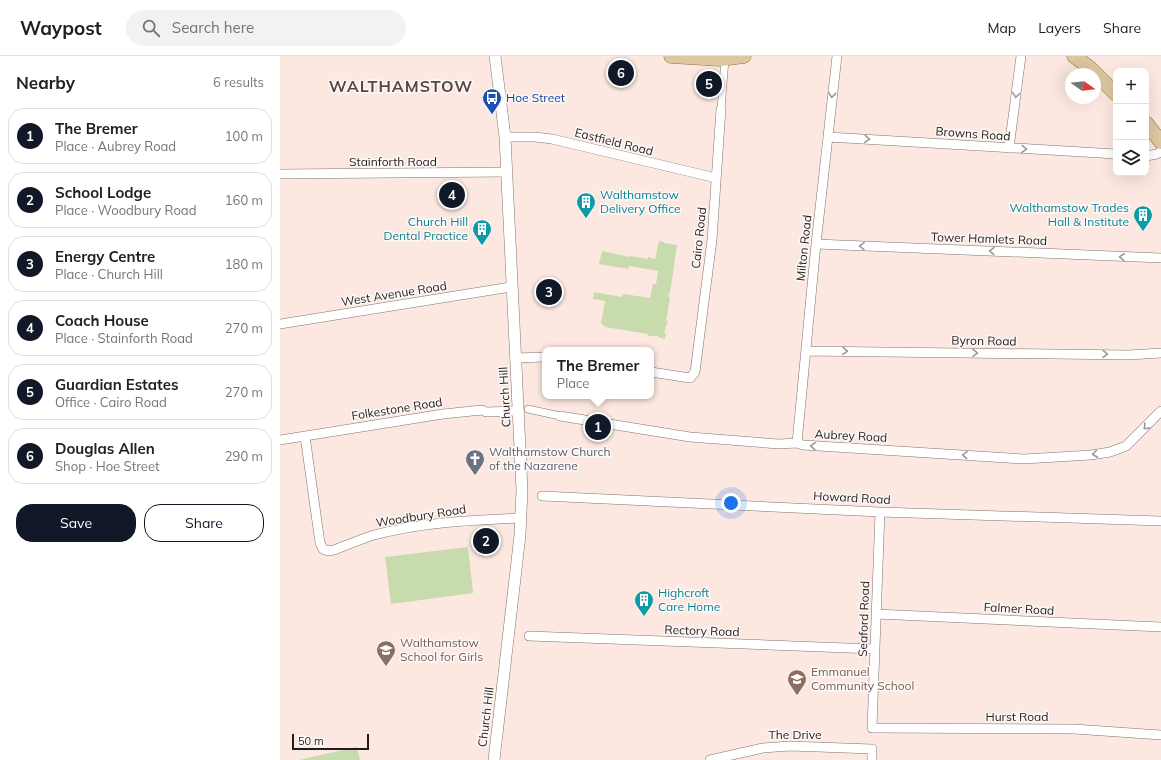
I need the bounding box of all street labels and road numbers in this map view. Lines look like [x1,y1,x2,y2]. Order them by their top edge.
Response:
street label: Browns Road [935,123,1011,144]
street label: Eastfield Road [573,125,655,159]
street label: Stainforth Road [349,154,437,169]
street label: Cairo Road [688,206,709,269]
street label: Milton Road [793,214,814,282]
street label: Tower Hamlets Road [931,229,1047,248]
street label: West Avenue Road [340,278,448,309]
street label: Byron Road [951,332,1017,349]
street label: Church Hill [495,367,514,428]
street label: Folkestone Road [350,394,443,423]
street label: Aubrey Road [814,426,888,445]
street label: Howard Road [813,488,891,507]
street label: Woodbury Road [375,501,467,530]
street label: Seaford Road [855,581,872,657]
street label: Falmer Road [983,599,1055,618]
street label: Rectory Road [664,622,740,639]
street label: Church Hill [474,686,497,748]
street label: Hurst Road [985,709,1049,724]
street label: The Drive [769,727,821,742]

